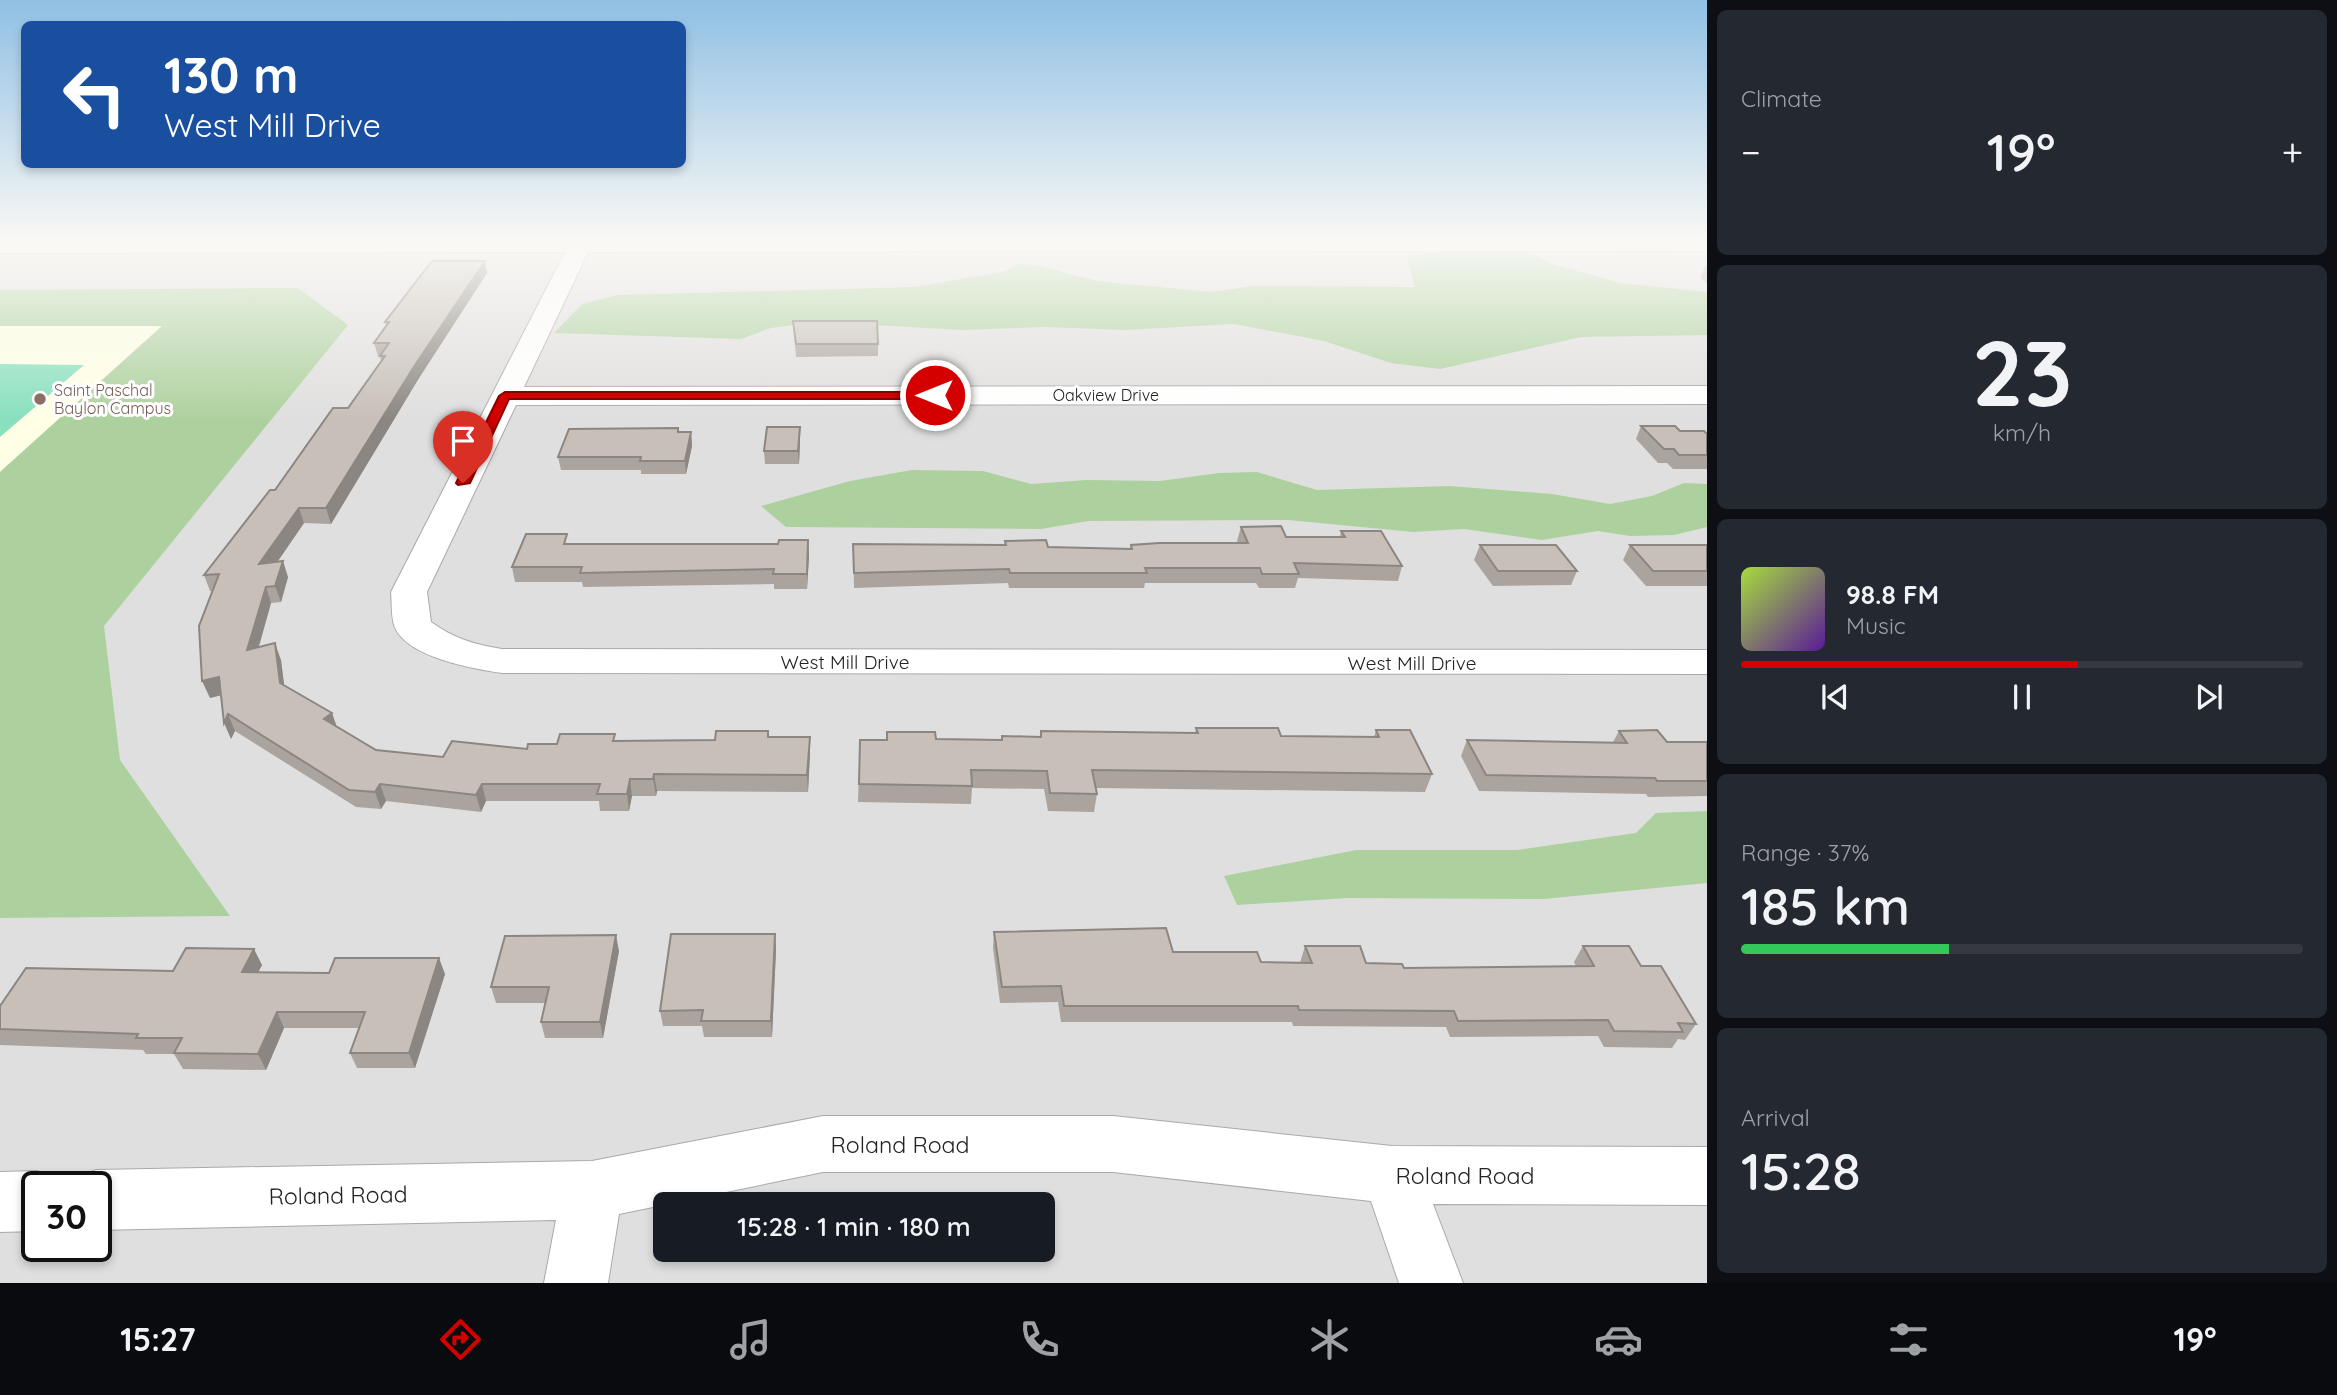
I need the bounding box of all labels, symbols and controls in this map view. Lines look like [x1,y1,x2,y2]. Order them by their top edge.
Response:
text: 130 m [164,44,298,105]
icon: left [49,49,140,140]
text: Climate [1741,84,1822,113]
text: West Mill Drive [164,105,381,145]
text: 19° [1987,119,2056,184]
text: − [1741,128,1761,176]
text: + [2282,128,2303,176]
text: 23 [1972,315,2072,429]
position arrow [898,358,972,432]
place label: Saint Paschal Baylon Campus [54,380,171,418]
street label: Oakview Drive [1053,385,1159,405]
marker: Saint Paschal Baylon Campus [32,391,48,407]
pin [433,411,493,483]
text: km/h [1993,418,2051,447]
icon: arrive [444,422,482,460]
text: 98.8 FM [1846,578,1939,611]
text: Music [1846,611,1906,640]
street label: West Mill Drive [781,650,909,674]
street label: West Mill Drive [1348,651,1476,675]
icon: previous [1816,678,1854,716]
icon: pause [2003,678,2041,716]
icon: next [2190,678,2228,716]
text: Range · 37% [1741,838,1869,867]
text: 185 km [1741,873,1910,938]
text: Arrival [1741,1103,1810,1132]
street label: Roland Road [831,1130,970,1159]
text: 15:28 [1741,1138,1861,1203]
street label: Roland Road [1396,1161,1535,1190]
speed limit sign: 30 [21,1171,112,1262]
street label: Roland Road [268,1179,408,1211]
text: 15:28 · 1 min · 180 m [737,1210,971,1243]
icon: directions [436,1315,485,1364]
icon: music [726,1315,775,1364]
icon: phone [1015,1315,1064,1364]
icon: climate [1305,1315,1354,1364]
icon: car [1594,1315,1643,1364]
icon: filters [1884,1315,1933,1364]
text: 15:27 [120,1319,196,1359]
text: 19° [2174,1319,2217,1359]

